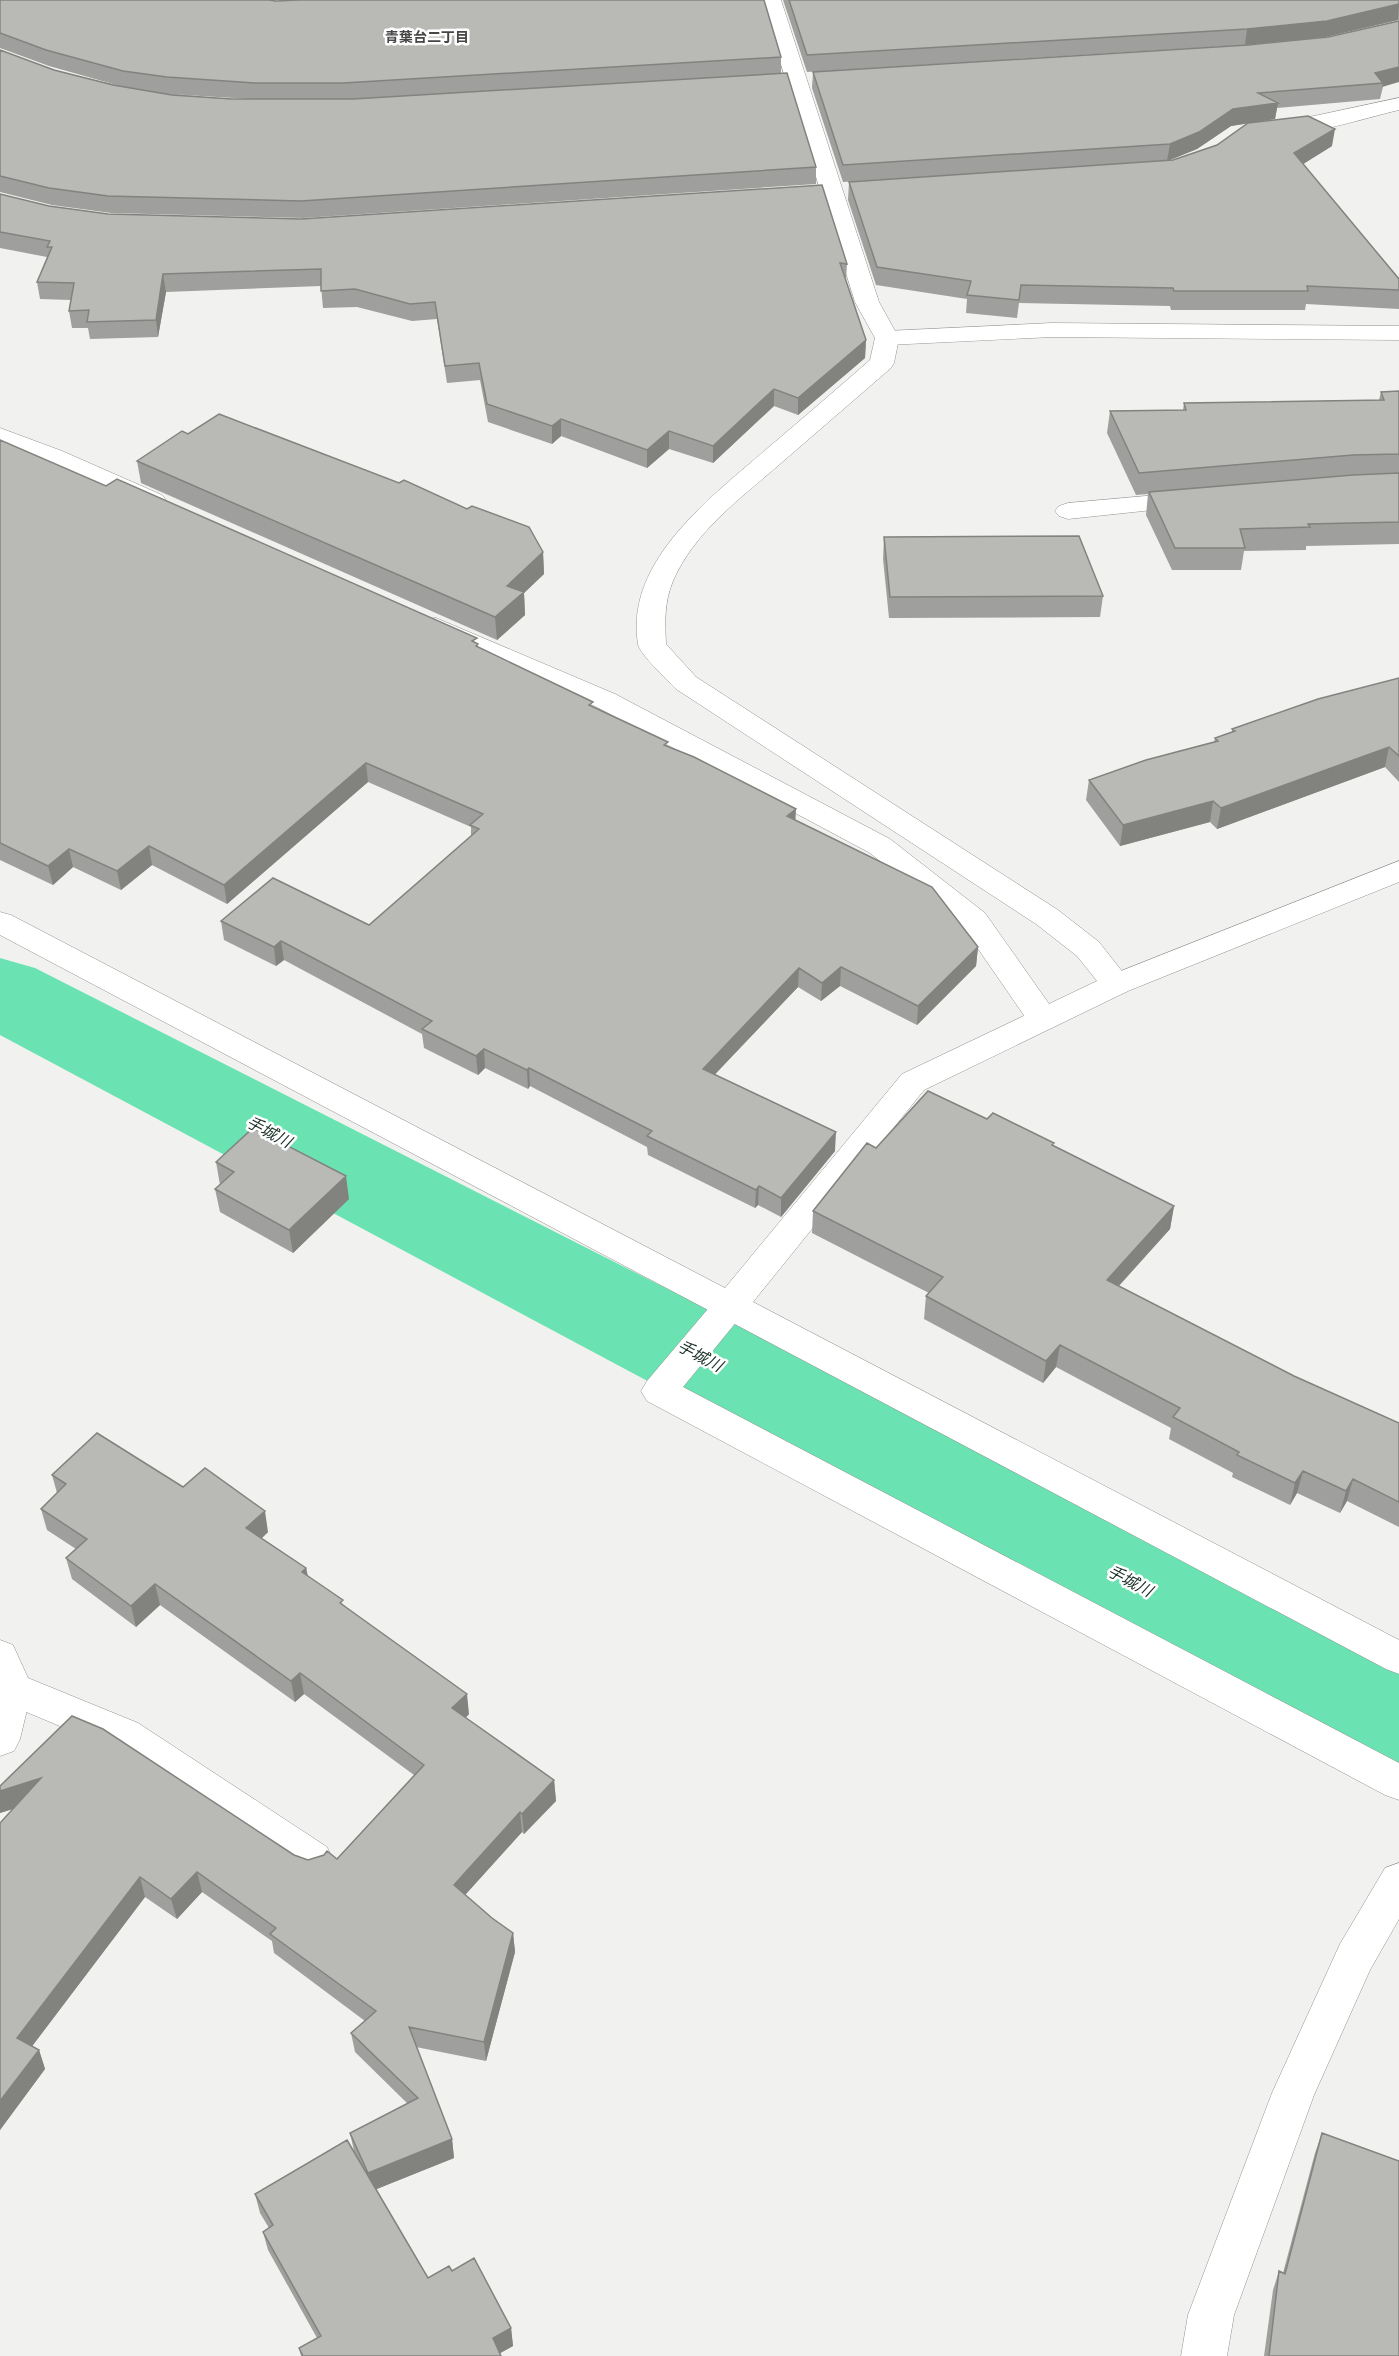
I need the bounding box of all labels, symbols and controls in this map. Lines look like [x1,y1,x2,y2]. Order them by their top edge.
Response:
district label: 青葉台二丁目 [385,29,469,45]
water label: 手城川 [243,1112,296,1153]
water label: 手城川 [674,1336,727,1377]
water label: 手城川 [1104,1561,1157,1602]

